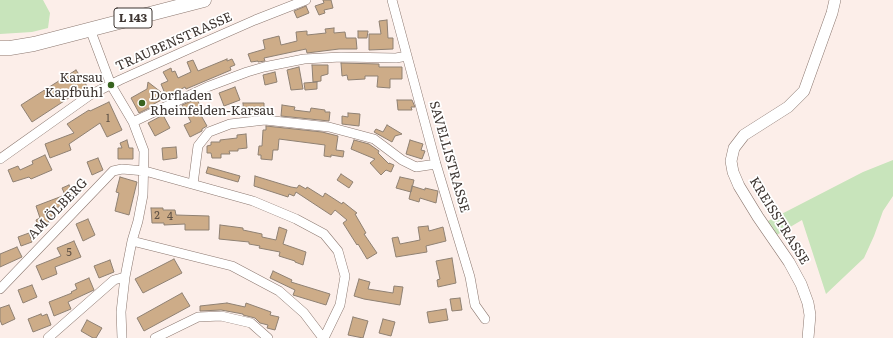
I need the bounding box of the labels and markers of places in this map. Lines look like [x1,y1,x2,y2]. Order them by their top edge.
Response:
place label: Karsau Kapfbühl [45,70,103,101]
marker: Karsau Kapfbühl [106,80,116,90]
place label: Dorfladen Rheinfelden-Karsau [150,88,274,119]
marker: Dorfladen Rheinfelden-Karsau [137,98,147,108]

